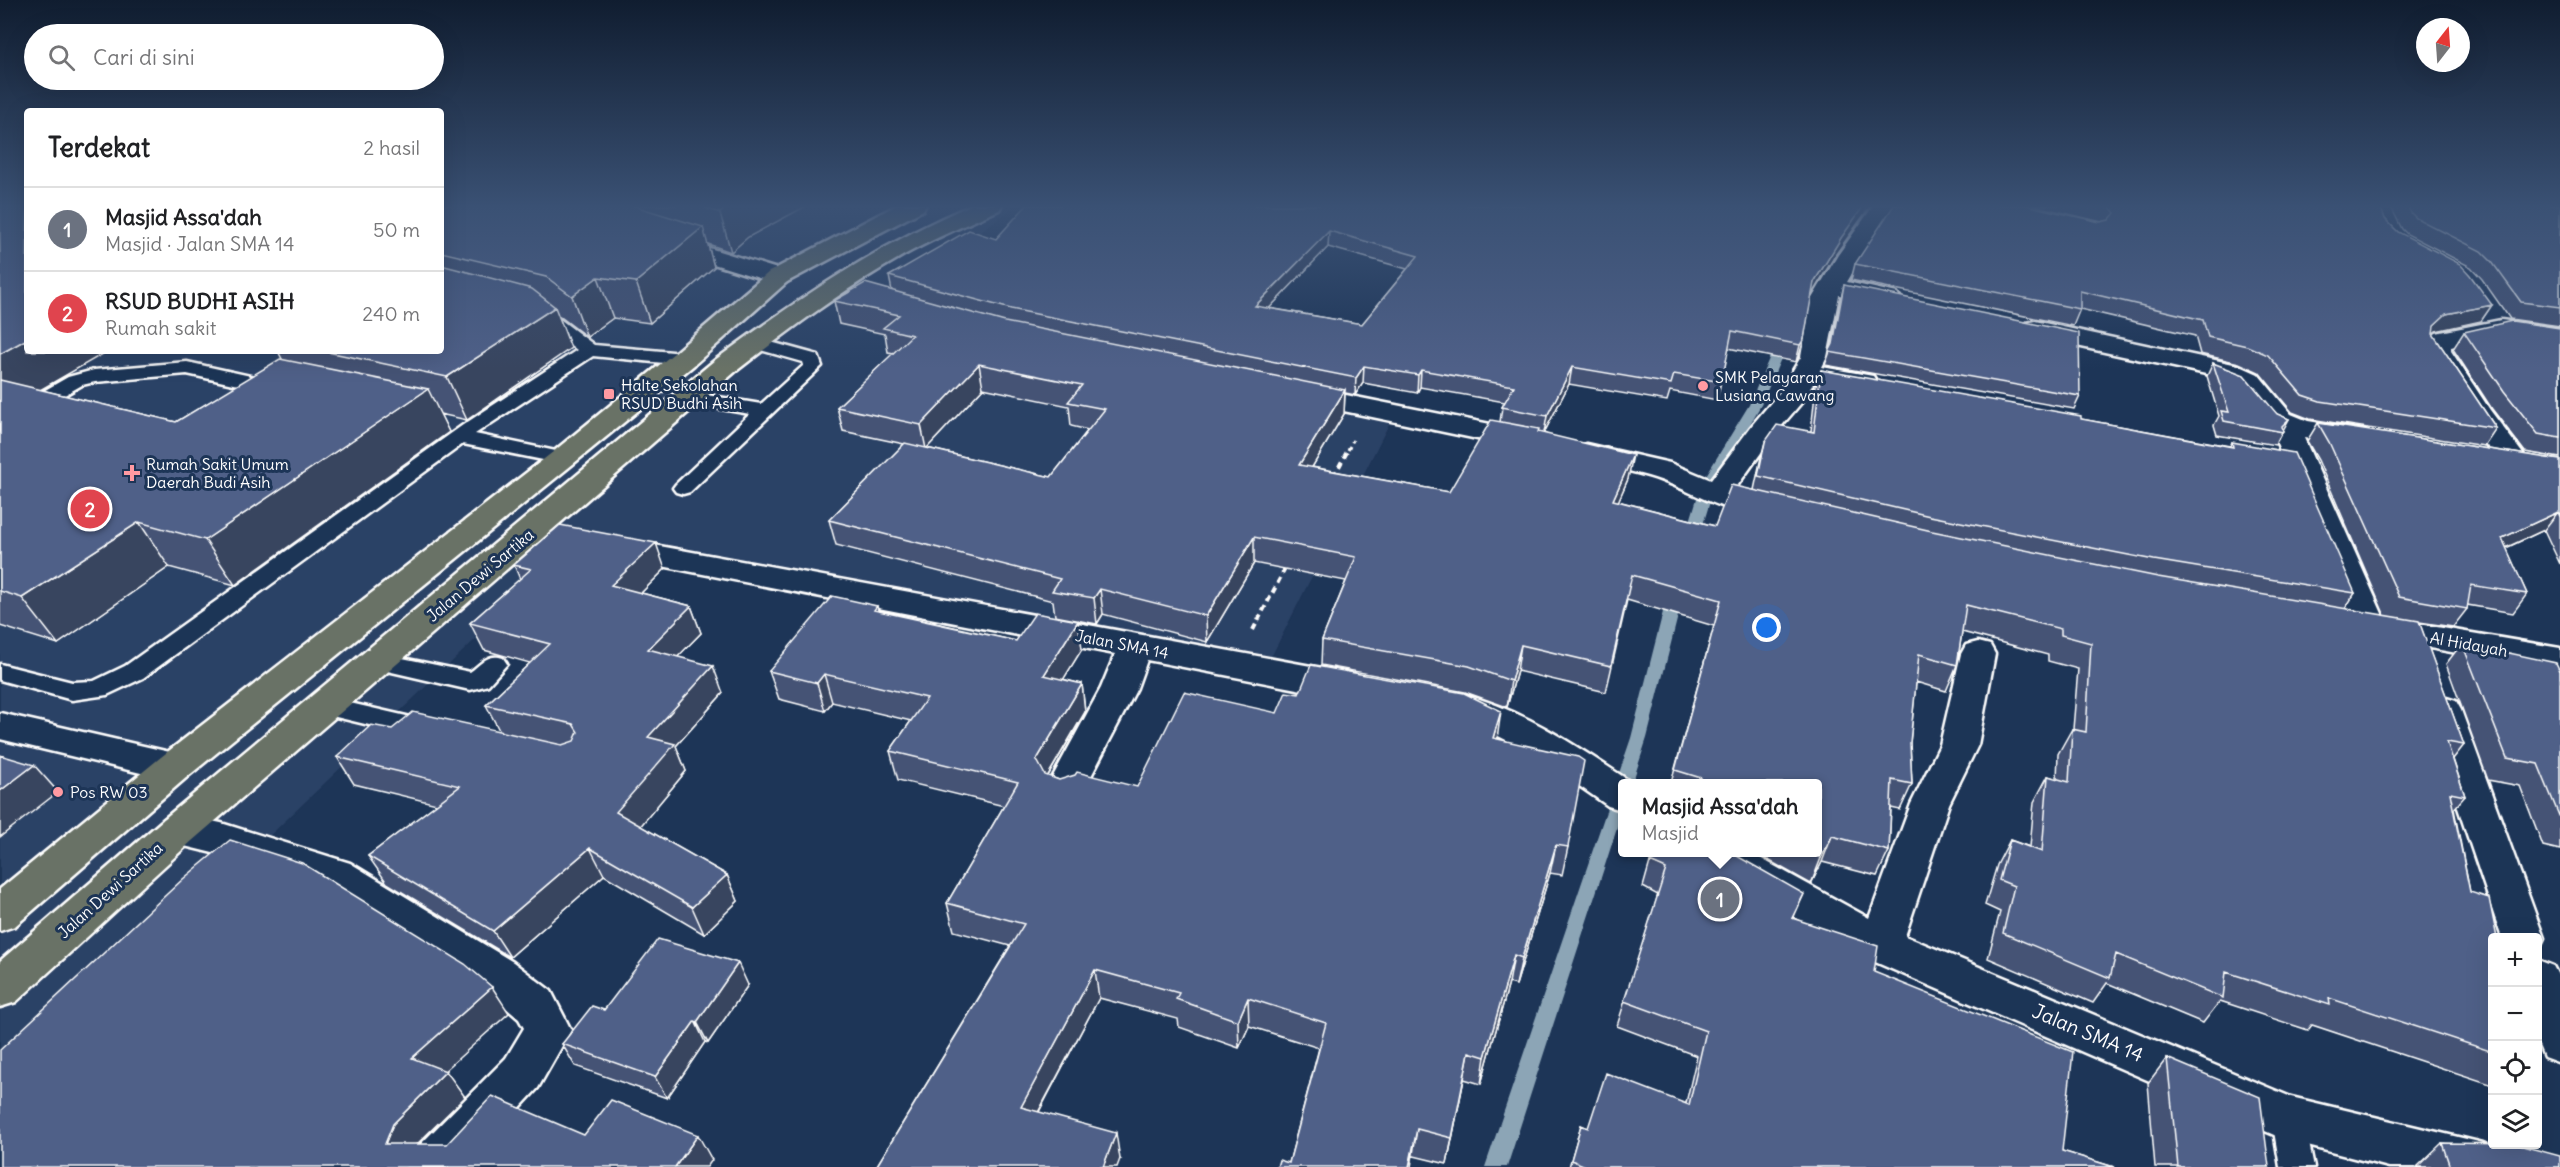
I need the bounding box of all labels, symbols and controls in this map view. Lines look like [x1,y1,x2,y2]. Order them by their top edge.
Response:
north arrow [2416,18,2470,72]
search box [24,24,444,90]
icon: search [45,41,78,74]
text: Cari di sini [93,43,195,71]
text: Terdekat [48,131,150,164]
text: 2 hasil [363,135,420,160]
text: Masjid Assa'dah [105,203,262,231]
text: 1 [64,217,71,242]
text: 50 m [373,217,420,242]
text: Masjid · Jalan SMA 14 [105,231,295,256]
text: RSUD BUDHI ASIH [105,287,295,315]
text: 2 [62,301,73,326]
text: 240 m [362,301,420,326]
text: Rumah sakit [105,315,216,340]
place label: SMK Pelayaran Lusiana Cawang [1715,367,1835,405]
place label: Halte Sekolahan RSUD Budhi Asih [621,375,742,413]
marker: SMK Pelayaran Lusiana Cawang [1696,379,1710,393]
marker: Halte Sekolahan RSUD Budhi Asih [602,387,616,401]
place label: Rumah Sakit Umum Daerah Budi Asih [146,454,289,492]
marker: Rumah Sakit Umum Daerah Budi Asih [123,464,141,482]
pin: 2 [70,486,110,532]
street label: Jalan Dewi Sartika [422,524,538,626]
your location [1752,613,1781,642]
street label: Jalan SMA 14 [1074,625,1170,663]
street label: Al Hidayah [2429,627,2509,661]
popup [1618,779,1822,857]
place label: Pos RW 03 [70,782,148,802]
marker: Pos RW 03 [51,785,65,799]
text: Masjid Assa'dah [1642,792,1799,820]
text: Masjid [1642,820,1699,845]
street label: Jalan Dewi Sartika [54,838,166,942]
pin: 1 [1700,876,1740,922]
map controls [2488,933,2542,1149]
button: + [2488,933,2542,987]
button: − [2488,987,2542,1041]
street label: Jalan SMA 14 [2029,998,2148,1067]
button: locate [2488,1041,2542,1095]
button: layers [2488,1095,2542,1149]

